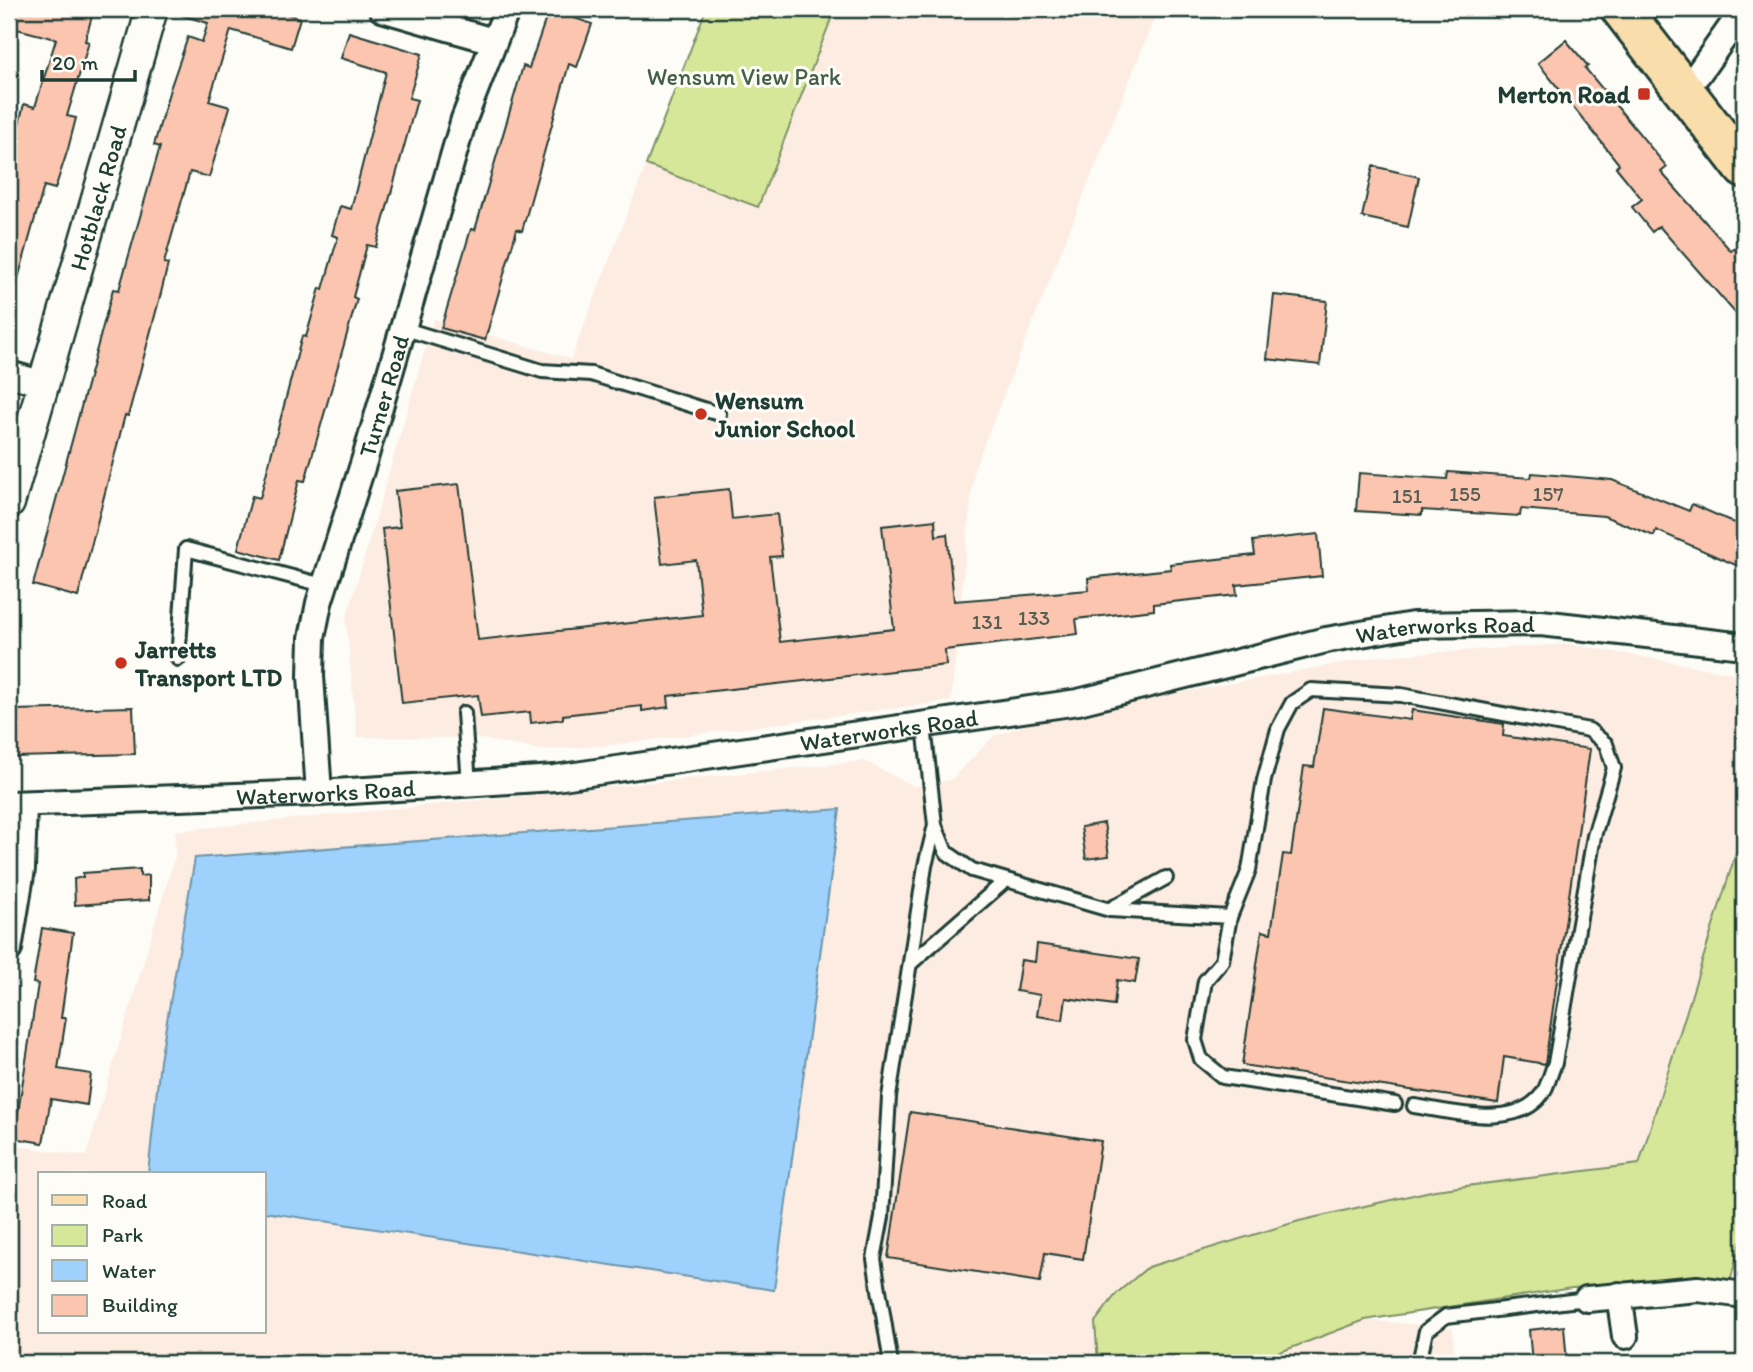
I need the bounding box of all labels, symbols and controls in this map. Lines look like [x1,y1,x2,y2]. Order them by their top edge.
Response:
scale bar [42,38,135,82]
text: 20 m [52,50,99,75]
park label: Wensum View Park [647,62,842,91]
place label: Merton Road [1498,80,1631,109]
marker: Merton Road [1636,86,1652,102]
street label: Hotblack Road [63,121,132,274]
street label: Turner Road [352,331,415,460]
place label: Wensum Junior School [714,386,855,443]
marker: Wensum Junior School [693,406,709,422]
house number: 155 [1449,481,1481,506]
house number: 157 [1532,481,1564,506]
house number: 151 [1392,483,1423,508]
house number: 133 [1018,605,1050,630]
house number: 131 [972,609,1003,634]
street label: Waterworks Road [1353,609,1535,649]
place label: Jarretts Transport LTD [134,635,282,693]
marker: Jarretts Transport LTD [113,655,129,671]
street label: Waterworks Road [798,702,980,757]
street label: Waterworks Road [235,772,416,810]
legend [38,1172,266,1334]
text: Road [102,1188,148,1213]
text: Park [102,1222,144,1247]
text: Water [102,1258,156,1283]
text: Building [102,1292,178,1317]

